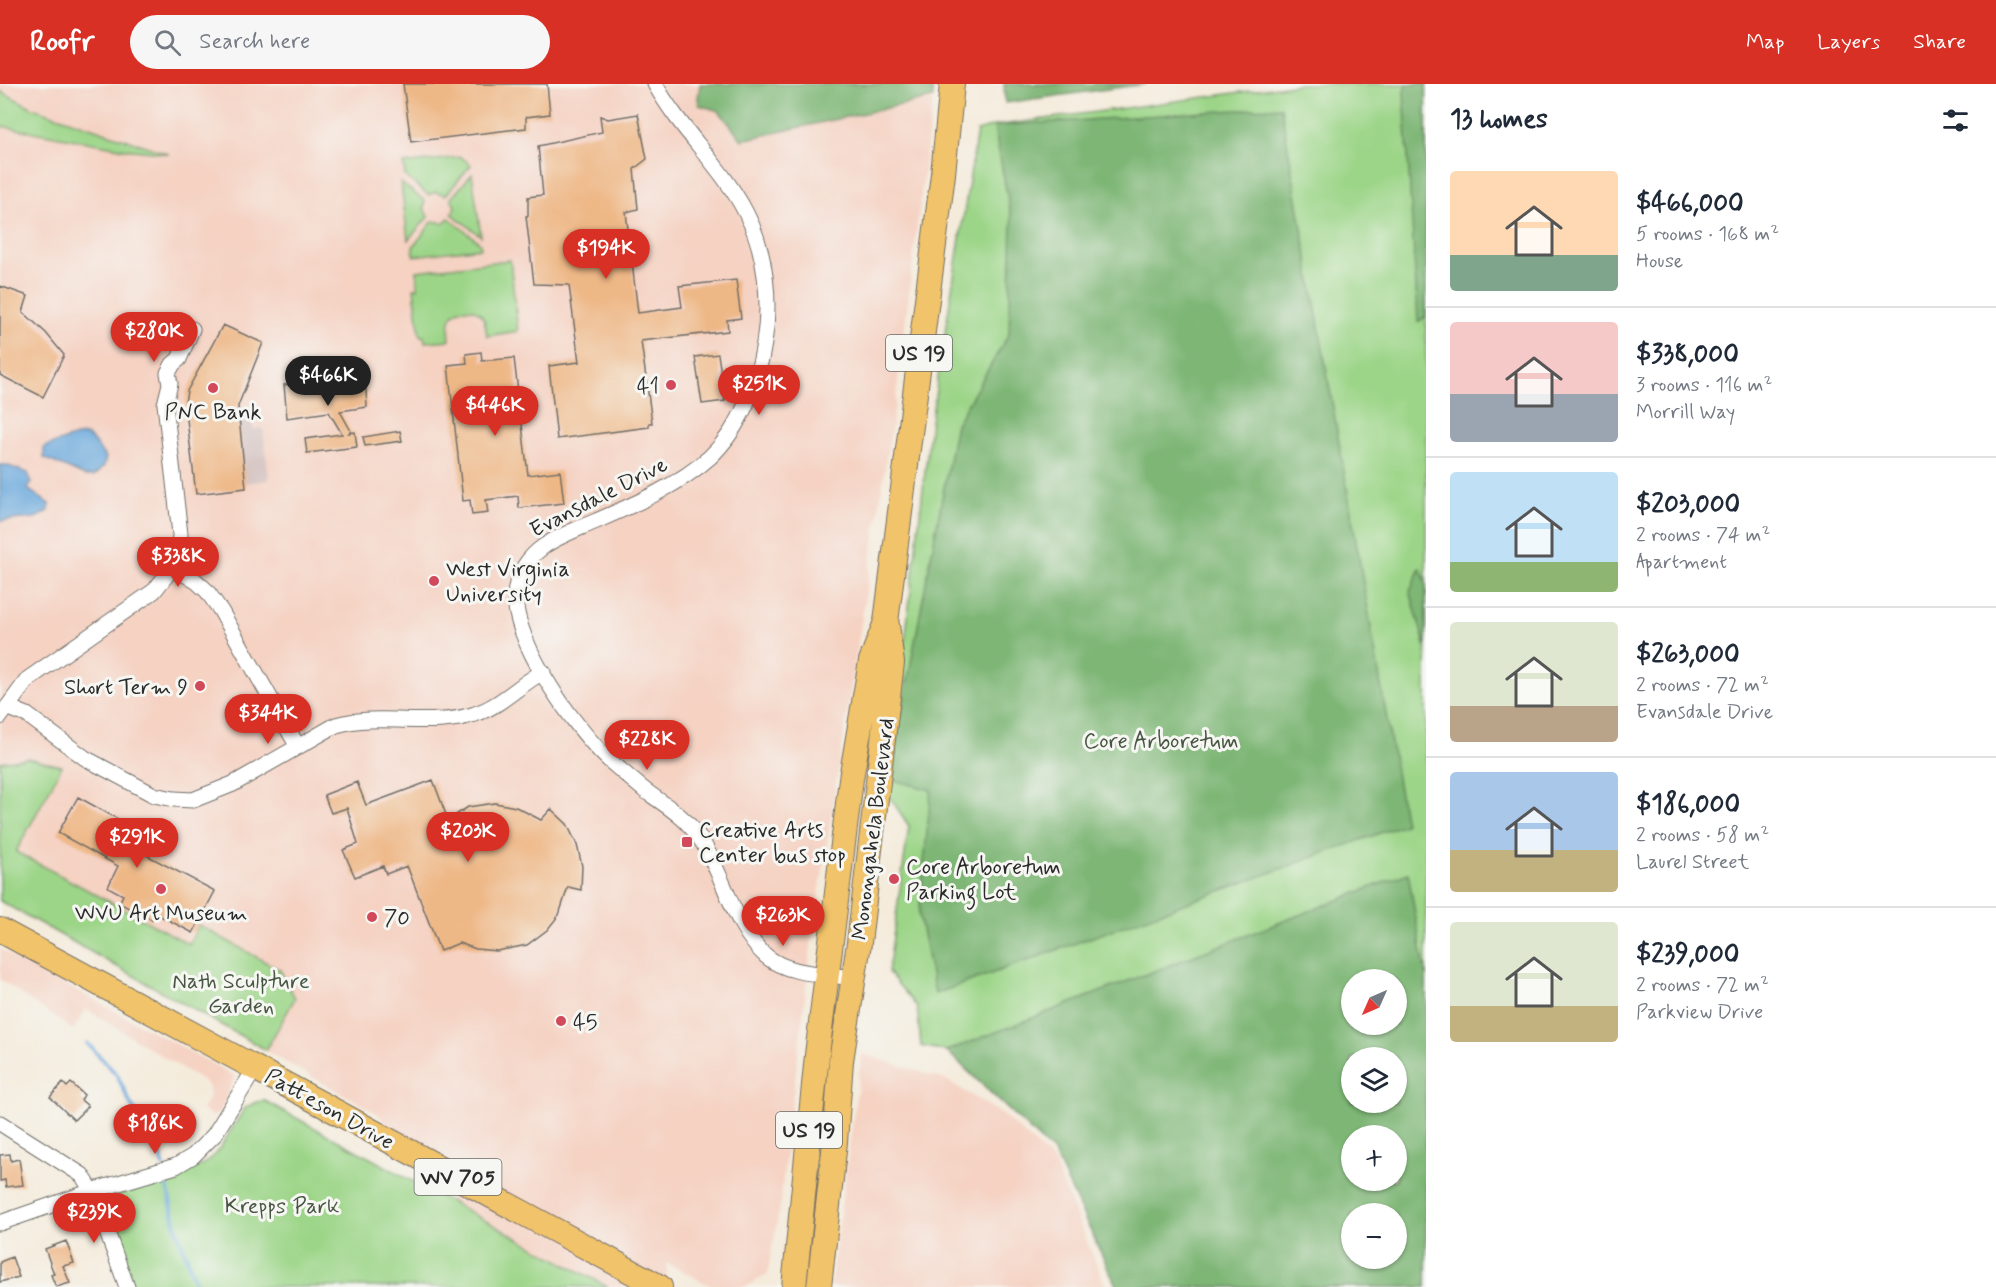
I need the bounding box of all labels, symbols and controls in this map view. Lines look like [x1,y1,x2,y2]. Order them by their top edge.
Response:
search box [130,15,550,69]
text: Roofr [30,24,94,61]
icon: search [151,26,184,59]
text: Search here [199,28,310,56]
text: Map [1746,28,1784,56]
text: Layers [1817,28,1880,56]
text: Share [1913,28,1966,56]
text: 13 homes [1450,103,1548,137]
icon: filters [1939,104,1972,137]
text: $466,000 [1636,187,1744,221]
icon: home [1498,195,1570,267]
text: 5 rooms · 168 m² [1636,221,1779,248]
pin: $194K [564,229,648,280]
text: $194K [577,235,635,262]
text: House [1636,248,1683,275]
pin: $280K [112,312,196,363]
text: $280K [125,318,183,345]
road number: US 19 [886,335,952,371]
text: $338,000 [1636,338,1739,372]
icon: home [1498,346,1570,418]
pin: $466K [286,356,370,407]
text: $466K [299,362,357,389]
pin: $251K [717,365,801,416]
text: $251K [732,371,786,398]
text: 3 rooms · 116 m² [1636,372,1772,399]
place label: 41 [637,373,659,401]
marker: 41 [664,378,678,392]
marker: PNC Bank [206,381,220,395]
pin: $446K [453,386,537,437]
text: $446K [465,392,525,419]
place label: PNC Bank [165,399,262,427]
text: Morrill Way [1636,399,1735,426]
street label: Evansdale Drive [525,451,673,545]
text: $203,000 [1636,488,1740,522]
icon: home [1498,496,1570,568]
text: 2 rooms · 74 m² [1636,522,1770,549]
pin: $338K [136,537,220,588]
text: $338K [151,543,205,570]
text: Apartment [1636,549,1727,576]
place label: West Virginia University [446,556,570,609]
marker: West Virginia University [427,574,441,588]
text: $263,000 [1636,638,1740,672]
icon: home [1498,646,1570,718]
text: 2 rooms · 72 m² [1636,672,1769,699]
place label: Short Term 9 [64,674,188,702]
marker: Short Term 9 [193,679,207,693]
pin: $344K [226,694,310,745]
text: Evansdale Drive [1636,699,1773,726]
text: $344K [239,700,297,727]
street label: Monongahela Boulevard [846,717,902,942]
pin: $228K [605,720,689,771]
text: $228K [618,726,676,753]
park label: Core Arboretum [1084,728,1238,756]
text: $186,000 [1636,788,1740,822]
icon: home [1498,796,1570,868]
pin: $203K [426,812,510,863]
place label: Creative Arts Center bus stop [699,817,846,870]
pin: $291K [95,818,179,869]
text: $203K [440,818,496,845]
text: 2 rooms · 58 m² [1636,822,1769,849]
text: $291K [109,824,165,851]
marker: Creative Arts Center bus stop [680,835,694,849]
text: Laurel Street [1636,849,1749,876]
place label: Core Arboretum Parking Lot [906,854,1061,910]
marker: Core Arboretum Parking Lot [887,872,901,886]
marker: WVU Art Museum [154,882,168,896]
pin: $263K [741,896,825,947]
place label: WVU Art Museum [75,900,247,928]
text: $263K [756,902,810,929]
place label: 70 [384,905,410,933]
marker: 70 [365,910,379,924]
text: $239,000 [1636,938,1739,972]
icon: home [1498,946,1570,1018]
park label: Nath Sculpture Garden [172,968,310,1021]
north arrow [1341,969,1407,1035]
map controls [1341,969,1407,1269]
text: 2 rooms · 72 m² [1636,972,1769,999]
text: Parkview Drive [1636,999,1763,1026]
place label: 45 [573,1009,598,1037]
marker: 45 [554,1014,568,1028]
button: layers [1341,1047,1407,1113]
street label: Patteson Drive [260,1063,399,1157]
pin: $186K [113,1104,197,1155]
text: $186K [127,1110,183,1137]
road number: US 19 [776,1112,842,1148]
button: + [1341,1125,1407,1191]
road number: WV 705 [414,1159,502,1195]
pin: $239K [52,1193,136,1244]
park label: Krepps Park [225,1193,339,1221]
text: $239K [67,1199,121,1226]
button: − [1341,1203,1407,1269]

